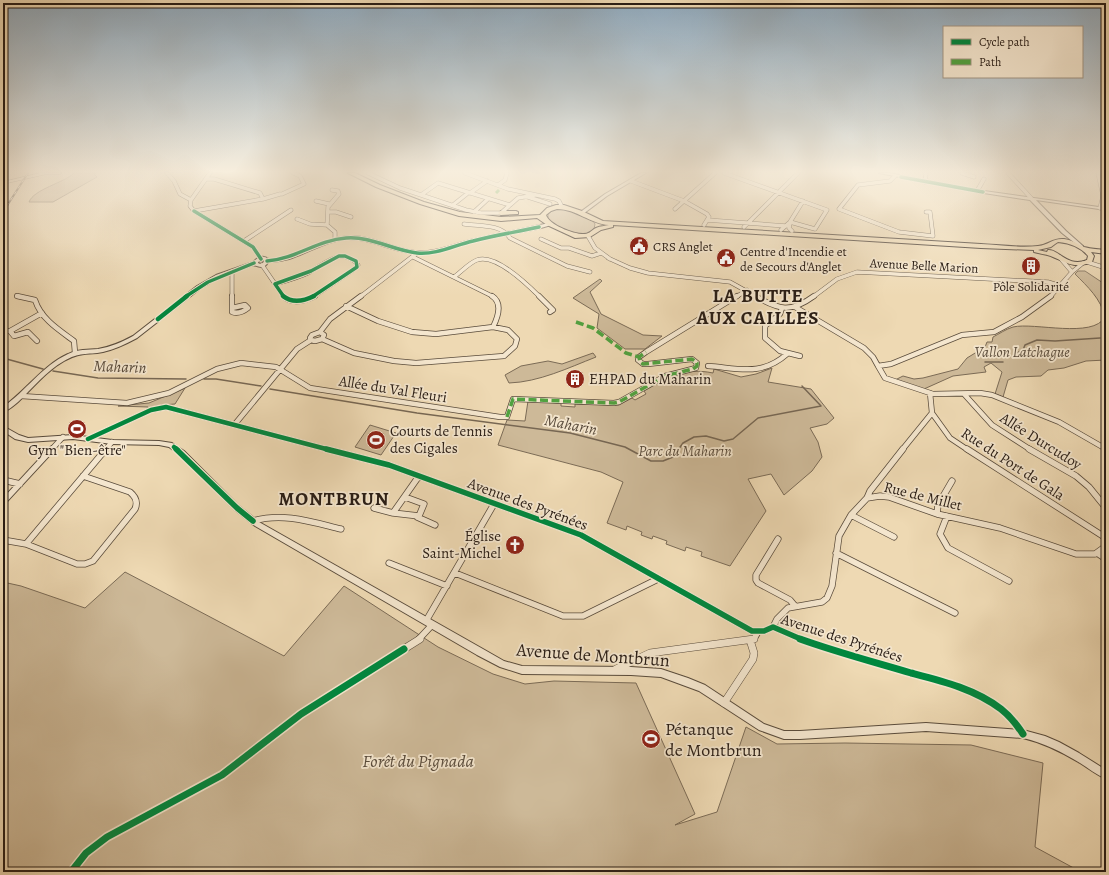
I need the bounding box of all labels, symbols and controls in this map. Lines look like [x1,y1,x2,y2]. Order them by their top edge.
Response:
legend [943,26,1083,78]
text: Cycle path [979,34,1030,50]
text: Path [979,54,1002,70]
public building icon: CRS Anglet [628,235,650,257]
place label: CRS Anglet [653,238,714,255]
place label: Centre d'Incendie et de Secours d'Anglet [740,243,847,275]
public building icon: Centre d'Incendie et de Secours d'Anglet [715,247,737,269]
street label: Avenue Belle Marion [868,254,979,277]
building icon: Pôle Solidarité [1020,255,1042,277]
place label: Pôle Solidarité [993,278,1069,295]
district label: LA BUTTE AUX CAILLES [696,283,819,331]
park label: Vallon Latchague [974,342,1070,362]
water label: Maharin [93,355,147,379]
building icon: EHPAD du Maharin [564,368,586,390]
place label: EHPAD du Maharin [589,369,711,389]
street label: Allée du Val Fleuri [337,370,448,407]
street label: Allée Durcudoy [995,407,1086,474]
water label: Maharin [543,409,599,441]
sports icon: Gym "Bien-être" [66,418,88,440]
place label: Courts de Tennis des Cigales [390,421,493,458]
street label: Rue du Port de Gala [957,423,1069,505]
sports icon: Courts de Tennis des Cigales [365,429,387,451]
place label: Gym "Bien-être" [28,440,126,460]
park label: Parc du Maharin [638,441,732,461]
street label: Avenue des Pyrénées [464,473,591,535]
street label: Rue de Millet [882,477,964,515]
district label: MONTBRUN [278,486,390,512]
place label: Église Saint-Michel [422,526,501,563]
church icon: Église Saint-Michel [504,534,526,556]
street label: Avenue des Pyrénées [778,609,905,667]
street label: Avenue de Montbrun [514,638,671,672]
place label: Pétanque de Montbrun [665,717,762,762]
sports icon: Pétanque de Montbrun [640,728,662,750]
park label: Forêt du Pignada [362,749,474,773]

